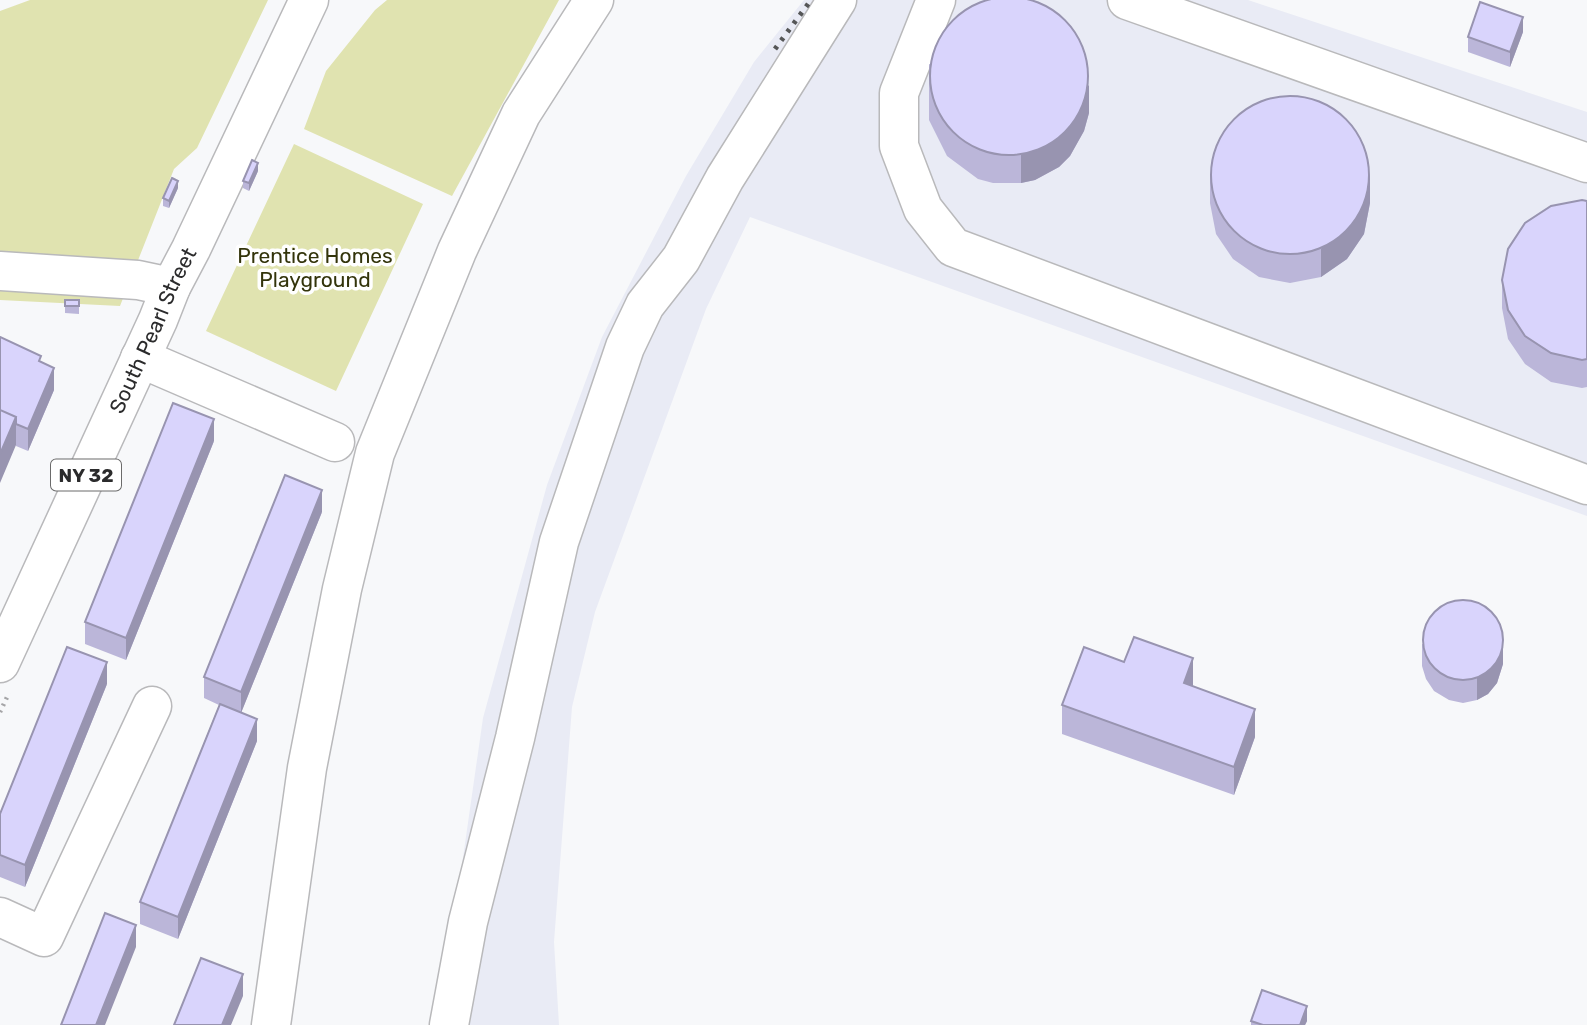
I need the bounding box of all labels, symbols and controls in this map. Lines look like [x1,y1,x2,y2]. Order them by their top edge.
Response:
street label: South Pearl Street [104,243,202,417]
park label: Prentice Homes Playground [237,243,393,292]
road number: NY 32 [51,460,121,490]

